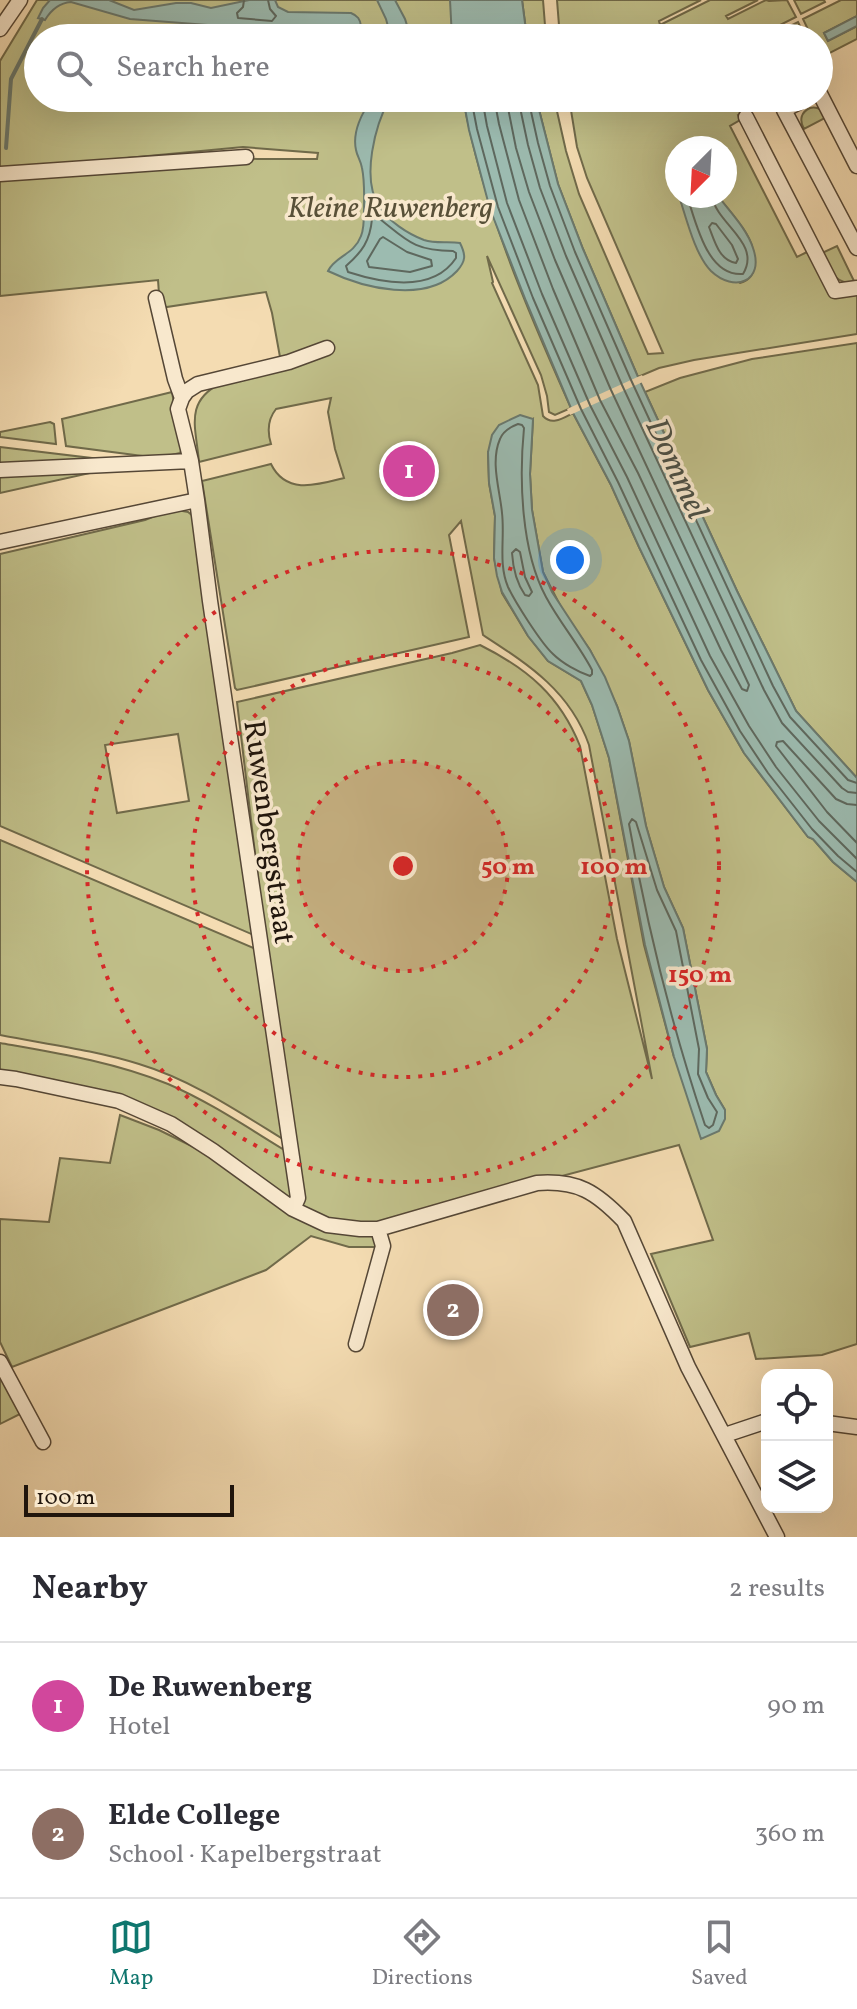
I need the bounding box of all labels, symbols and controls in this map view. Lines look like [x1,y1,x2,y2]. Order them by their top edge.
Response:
search box [24,24,833,112]
icon: search [52,46,96,90]
text: Search here [116,47,270,89]
north arrow [665,136,737,208]
park label: Kleine Ruwenberg [287,188,493,230]
water label: Dommel [633,411,718,527]
pin: 1 [383,441,435,501]
your location [550,540,590,580]
street label: Ruwenbergstraat [231,717,305,947]
text: 50 m [481,851,535,885]
text: 100 m [580,851,648,885]
centre of rings [389,852,417,880]
text: 150 m [668,959,732,993]
pin: 2 [427,1280,479,1340]
map controls [761,1369,833,1513]
button: locate [761,1369,833,1441]
button: layers [761,1441,833,1513]
scale bar [24,1481,234,1517]
text: 100 m [36,1483,95,1514]
text: Nearby [32,1566,148,1613]
text: 2 results [729,1571,825,1607]
text: De Ruwenberg [108,1667,312,1709]
text: 1 [53,1688,63,1724]
text: 90 m [767,1688,825,1724]
text: Hotel [108,1709,170,1745]
text: Elde College [108,1795,280,1837]
text: 2 [51,1816,65,1852]
text: 360 m [755,1816,825,1852]
text: School · Kapelbergstraat [108,1837,382,1873]
tab: Map [109,1915,153,1994]
tab: Directions [372,1915,473,1994]
tab: Saved [691,1915,748,1994]

